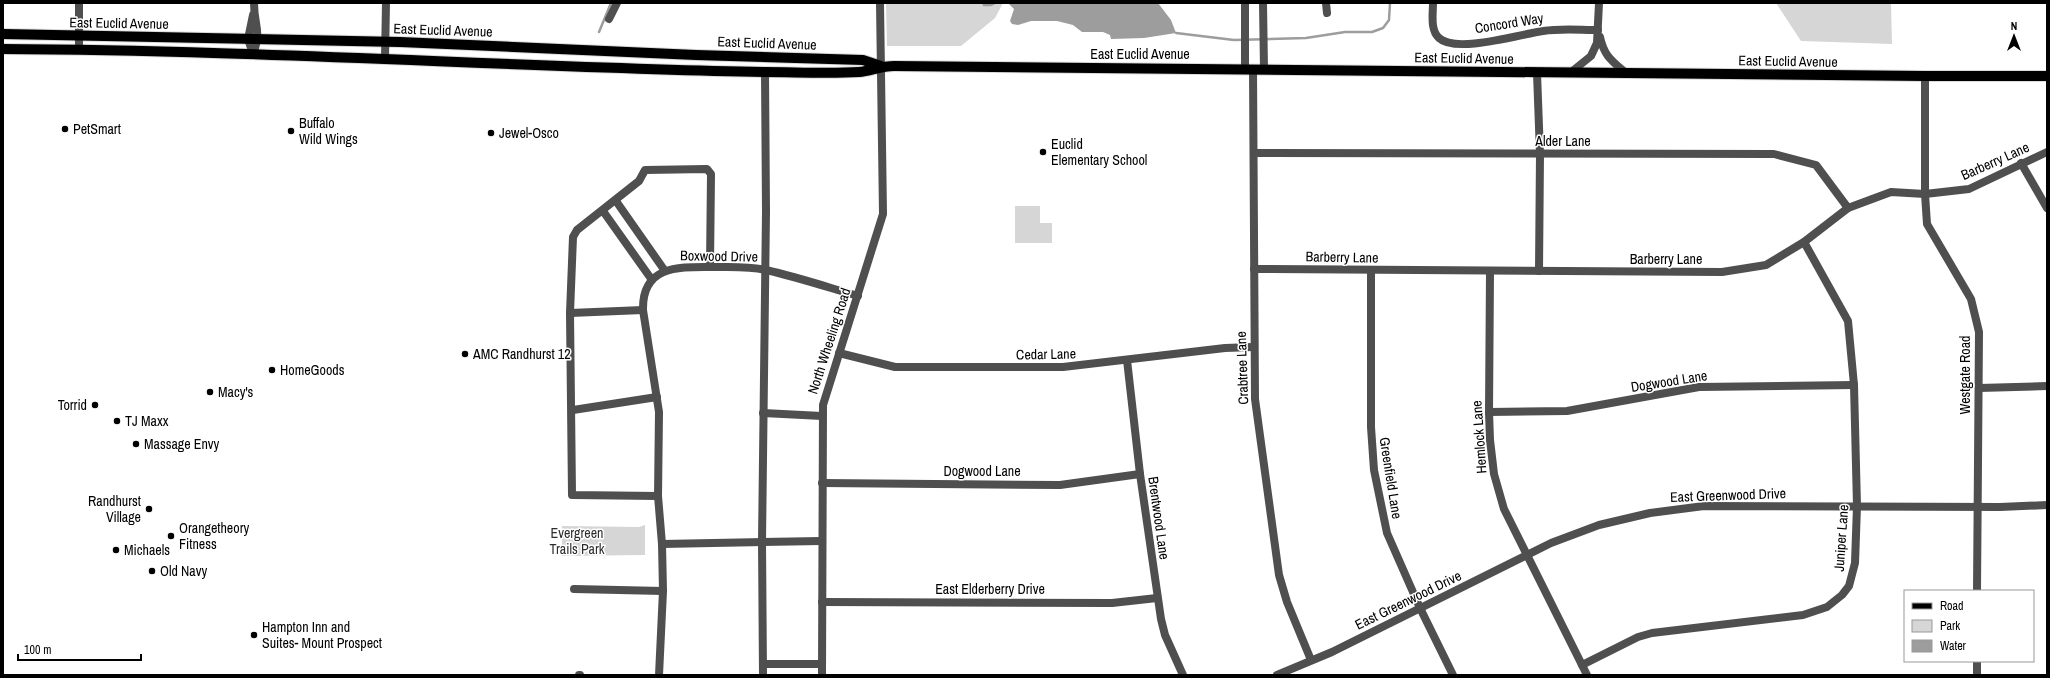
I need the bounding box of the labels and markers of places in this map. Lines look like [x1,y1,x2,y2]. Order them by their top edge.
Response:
place label: Buffalo Wild Wings [299,114,358,148]
place label: PetSmart [73,120,121,138]
marker: PetSmart [60,124,70,134]
place label: Jewel-Osco [499,124,559,142]
marker: Buffalo Wild Wings [286,126,296,136]
marker: Jewel-Osco [486,128,496,138]
place label: Euclid Elementary School [1051,135,1147,169]
marker: Euclid Elementary School [1038,147,1048,157]
place label: AMC Randhurst 12 [472,345,571,363]
marker: AMC Randhurst 12 [460,349,470,359]
place label: HomeGoods [280,361,345,379]
marker: HomeGoods [267,365,277,375]
place label: Macy's [218,383,254,401]
marker: Macy's [205,387,215,397]
place label: Torrid [58,396,87,414]
marker: Torrid [90,400,100,410]
place label: TJ Maxx [125,412,169,430]
marker: TJ Maxx [112,416,122,426]
place label: Massage Envy [144,435,220,453]
marker: Massage Envy [131,439,141,449]
place label: Randhurst Village [88,492,141,526]
marker: Randhurst Village [144,504,154,514]
place label: Orangetheory Fitness [179,519,249,553]
marker: Orangetheory Fitness [166,531,176,541]
place label: Michaels [124,541,170,559]
marker: Michaels [111,545,121,555]
place label: Old Navy [160,562,207,580]
marker: Old Navy [147,566,157,576]
place label: Hampton Inn and Suites- Mount Prospect [262,618,382,652]
marker: Hampton Inn and Suites- Mount Prospect [249,630,259,640]

